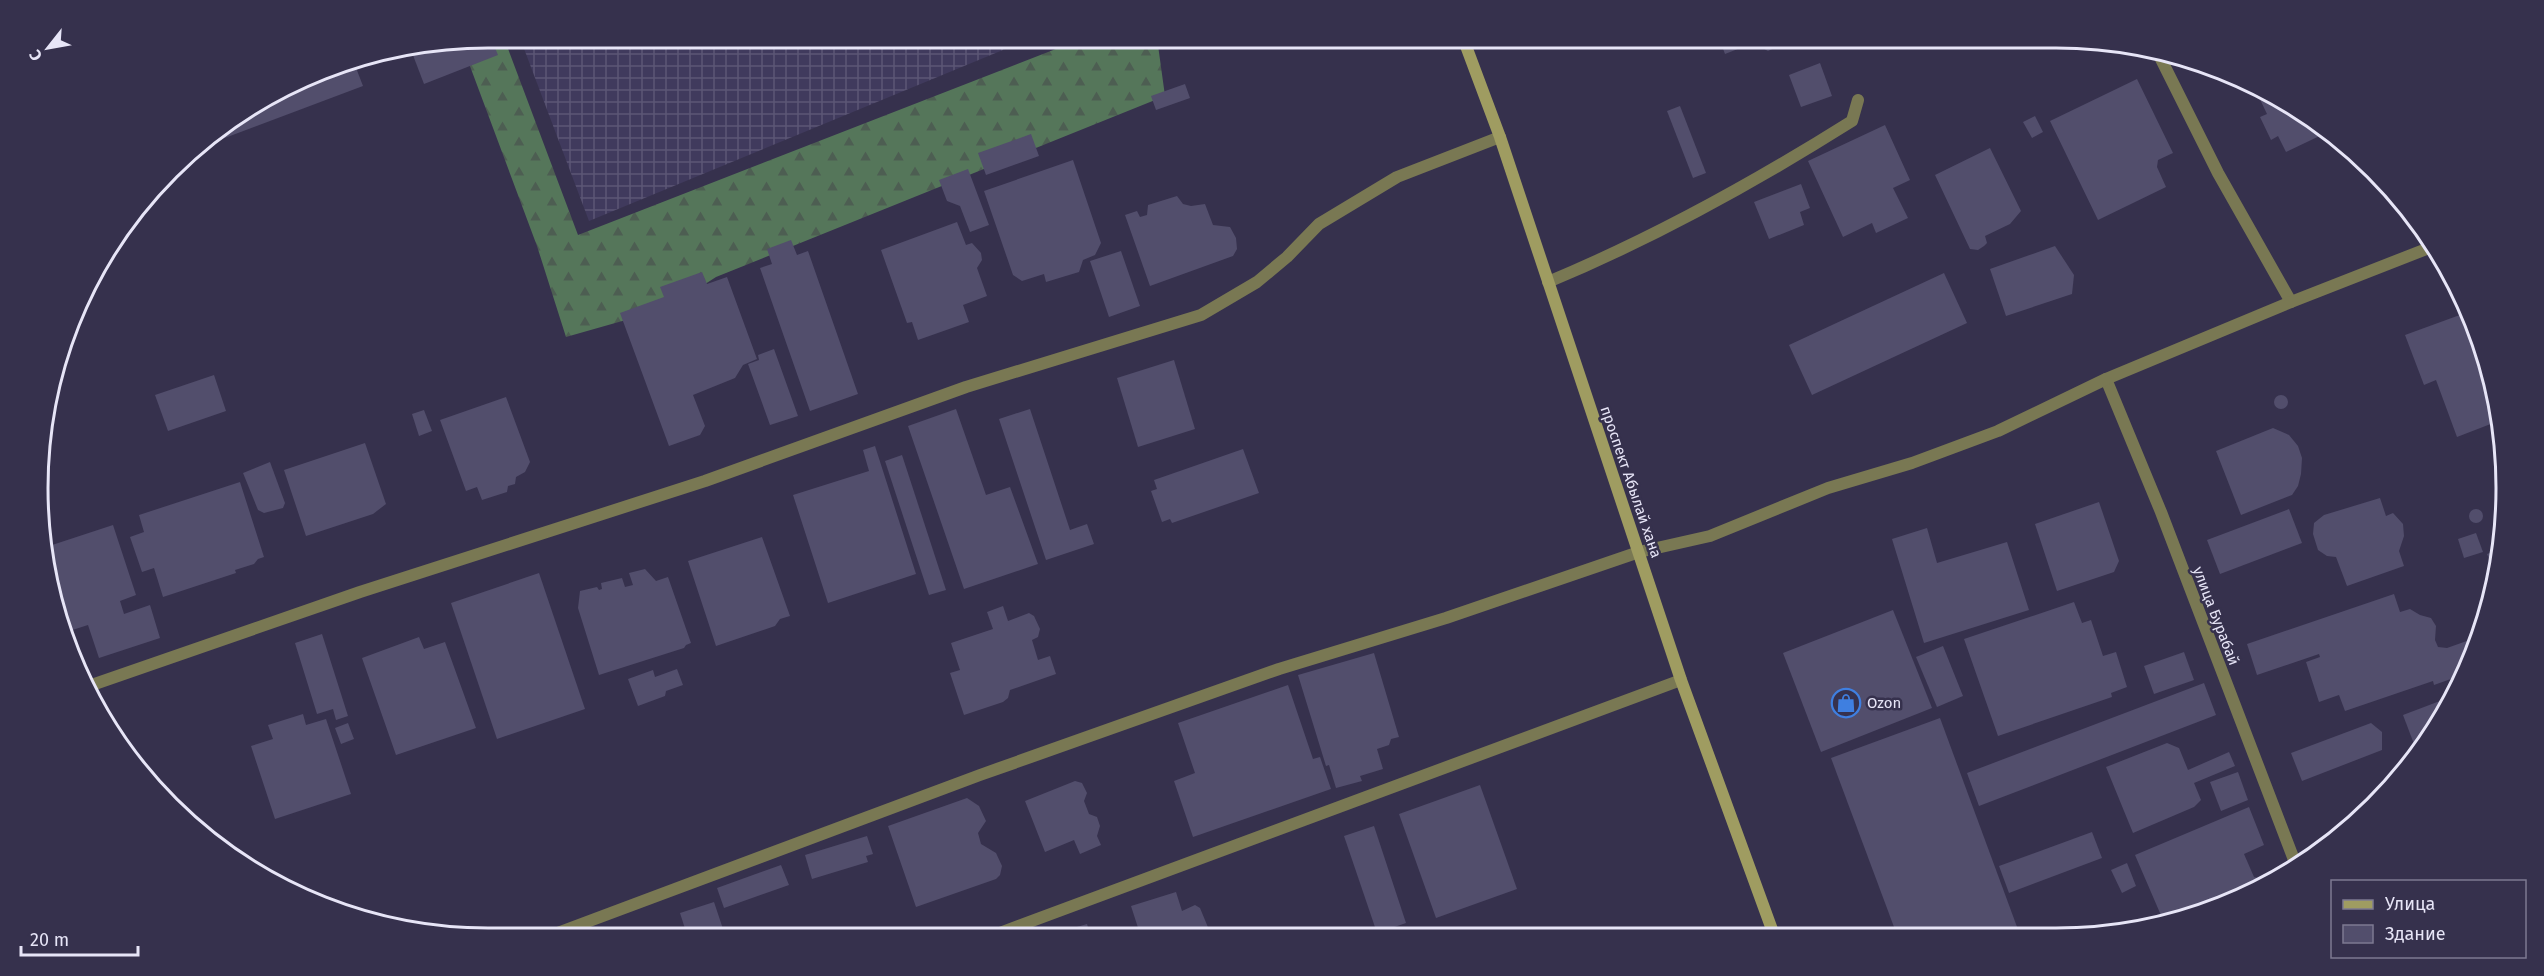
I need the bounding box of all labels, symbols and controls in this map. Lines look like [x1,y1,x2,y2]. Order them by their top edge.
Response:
north arrow [18,18,78,78]
text: С [25,46,46,64]
street label: проспект Абылай хана [1597,404,1665,560]
street label: улица Бурабай [2189,564,2243,668]
shop icon: Ozon [1830,687,1862,719]
place label: Ozon [1867,694,1901,712]
legend [2331,880,2526,958]
text: Улица [2385,893,2435,915]
scale bar [21,919,138,957]
text: Здание [2385,923,2446,945]
text: 20 m [30,929,69,951]

